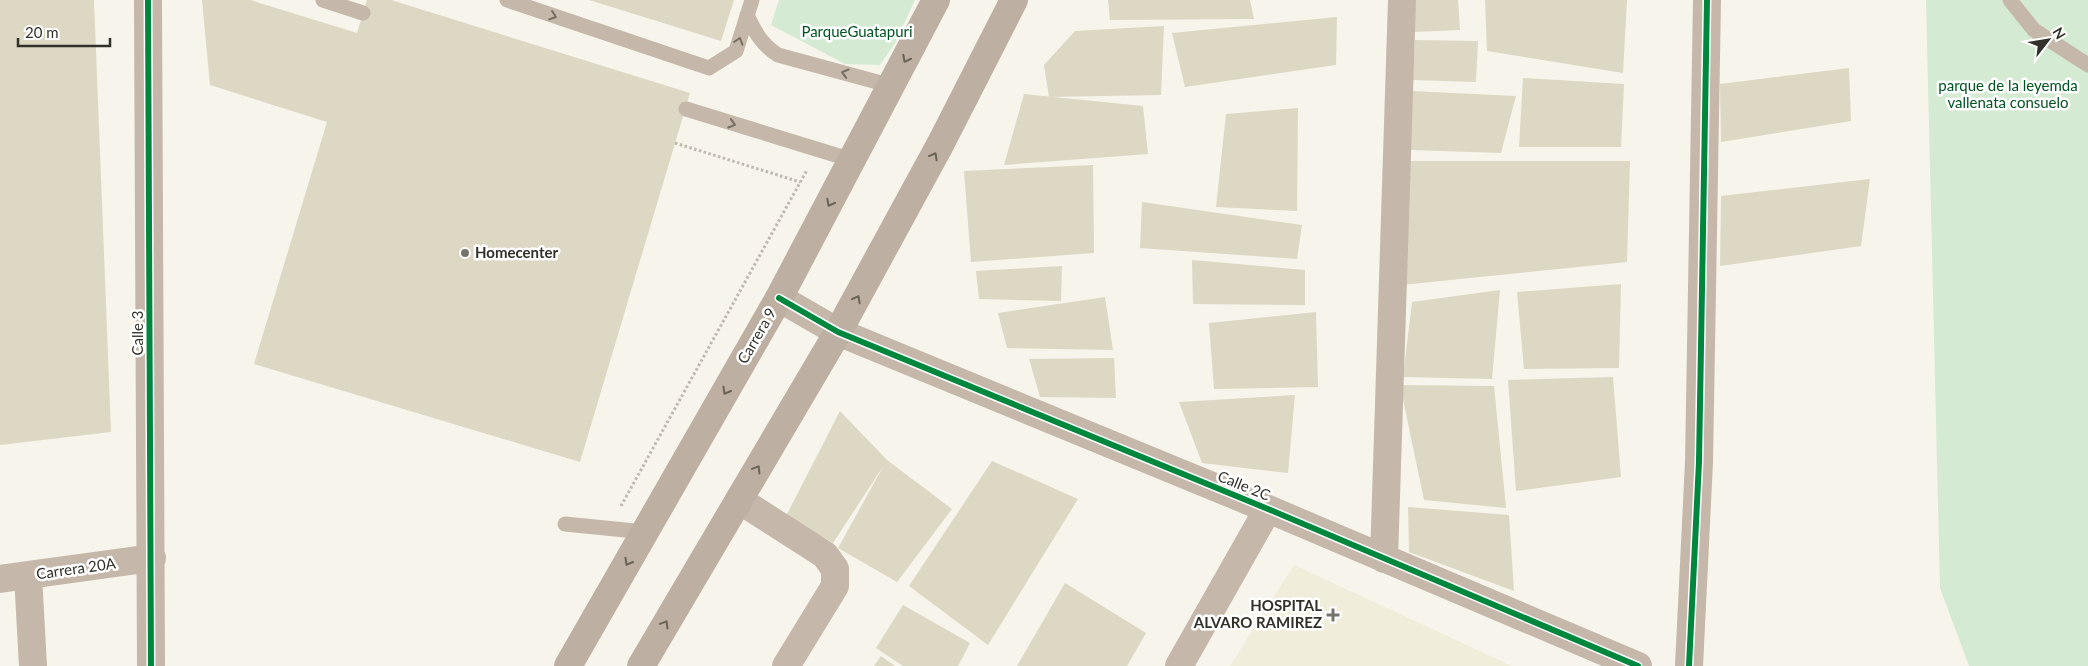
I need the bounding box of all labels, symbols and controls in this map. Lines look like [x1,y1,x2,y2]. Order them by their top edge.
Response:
one-way arrow [548,10,557,20]
scale bar [18,15,110,47]
north arrow [2023,15,2073,65]
park label: ParqueGuatapuri [801,22,913,40]
text: 20 m [25,23,59,41]
text: N [2050,24,2070,42]
one-way arrow [733,37,743,46]
one-way arrow [902,54,912,63]
one-way arrow [841,69,849,79]
park label: parque de la leyemda vallenata consuelo [1938,76,2078,111]
one-way arrow [727,118,736,128]
one-way arrow [928,152,938,161]
one-way arrow [826,197,836,206]
place label: Homecenter [475,243,559,261]
marker: Homecenter [459,247,471,259]
one-way arrow [851,295,861,304]
street label: Carrera 9 [733,304,779,367]
street label: Calle 3 [128,310,146,356]
one-way arrow [722,386,732,395]
one-way arrow [751,466,761,475]
street label: Calle 2C [1215,466,1273,504]
street label: Carrera 20A [35,553,118,583]
one-way arrow [624,557,634,566]
place label: HOSPITAL ALVARO RAMIREZ [1193,596,1322,631]
marker: HOSPITAL ALVARO RAMIREZ [1326,608,1340,622]
one-way arrow [659,621,669,630]

